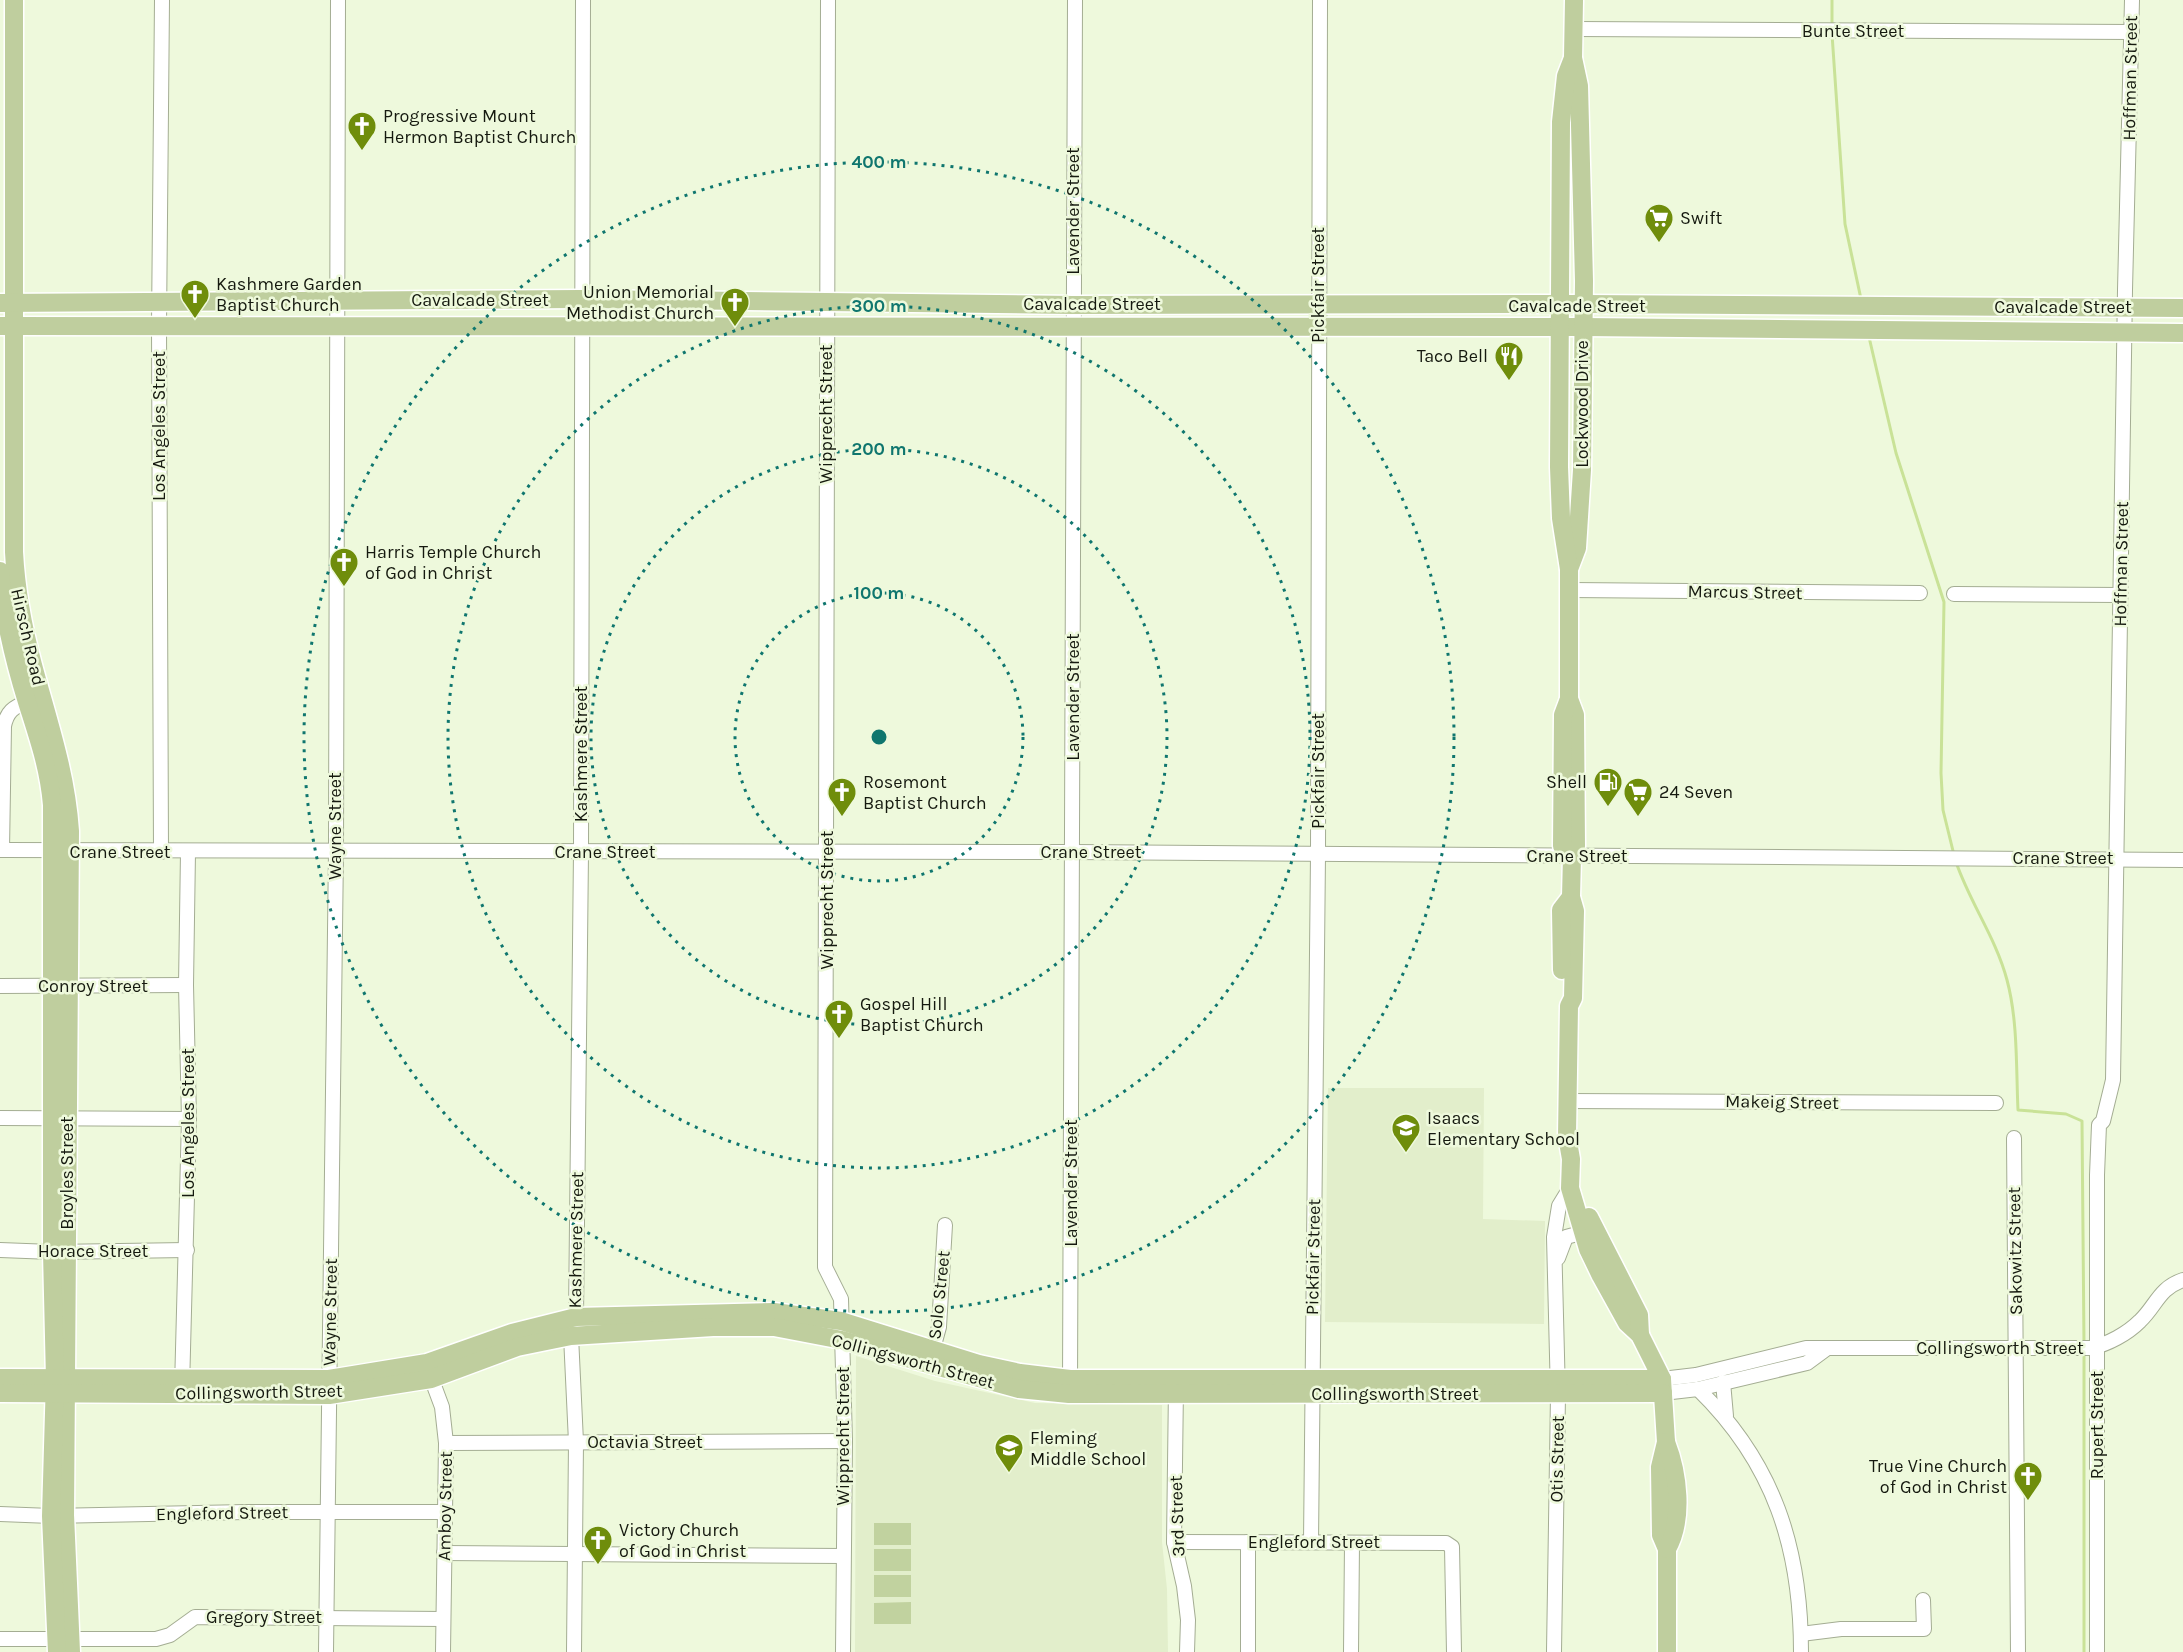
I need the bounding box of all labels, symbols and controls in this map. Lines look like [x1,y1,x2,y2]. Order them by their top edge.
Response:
street label: Hoffman Street [2118,15,2142,141]
street label: Bunte Street [1802,20,1905,42]
place label: Progressive Mount Hermon Baptist Church [383,105,576,148]
church icon: Progressive Mount Hermon Baptist Church [346,110,378,152]
street label: Lavender Street [1062,147,1084,275]
text: 400 m [851,151,907,173]
supermarket icon: Swift [1643,202,1675,244]
place label: Swift [1680,207,1722,229]
street label: Pickfair Street [1307,227,1329,343]
place label: Kashmere Garden Baptist Church [216,273,362,316]
church icon: Kashmere Garden Baptist Church [179,278,211,320]
place label: Union Memorial Methodist Church [566,281,714,324]
church icon: Union Memorial Methodist Church [719,286,751,328]
street label: Cavalcade Street [411,289,549,311]
street label: Cavalcade Street [1023,293,1161,315]
text: 300 m [851,295,907,317]
street label: Cavalcade Street [1508,295,1646,317]
street label: Cavalcade Street [1994,296,2132,318]
restaurant icon: Taco Bell [1493,340,1525,382]
street label: Lockwood Drive [1571,340,1593,468]
street label: Wipprecht Street [815,344,837,483]
place label: Taco Bell [1417,345,1488,367]
street label: Los Angeles Street [148,351,170,501]
text: 200 m [851,438,907,460]
street label: Hoffman Street [2109,501,2133,627]
place label: Harris Temple Church of God in Christ [365,541,541,584]
church icon: Harris Temple Church of God in Christ [328,546,360,588]
street label: Marcus Street [1687,580,1803,604]
text: 100 m [854,582,904,604]
street label: Hirsch Road [6,586,50,688]
street label: Lavender Street [1062,633,1084,761]
street label: Kashmere Street [570,685,592,822]
street label: Pickfair Street [1307,713,1329,829]
centre of rings [869,727,889,747]
fuel station icon: Shell [1592,766,1624,808]
place label: Rosemont Baptist Church [863,771,987,814]
place label: Shell [1546,771,1587,793]
street label: Wayne Street [324,772,346,880]
church icon: Rosemont Baptist Church [826,776,858,818]
supermarket icon: 24 Seven [1622,776,1654,818]
place label: 24 Seven [1659,781,1733,803]
street label: Wipprecht Street [816,830,838,969]
street label: Crane Street [69,841,171,863]
street label: Crane Street [554,841,656,863]
street label: Crane Street [1040,841,1142,863]
street label: Crane Street [1526,845,1628,867]
street label: Crane Street [2012,847,2114,869]
street label: Conroy Street [38,975,148,997]
place label: Gospel Hill Baptist Church [860,993,984,1036]
church icon: Gospel Hill Baptist Church [823,998,855,1040]
street label: Los Angeles Street [177,1048,199,1198]
street label: Makeig Street [1725,1090,1839,1114]
place label: Isaacs Elementary School [1427,1107,1580,1150]
school or university icon: Isaacs Elementary School [1390,1112,1422,1154]
street label: Broyles Street [56,1116,78,1230]
street label: Lavender Street [1060,1119,1082,1247]
street label: Kashmere Street [564,1171,588,1309]
street label: Sakowitz Street [2003,1187,2027,1315]
street label: Pickfair Street [1301,1199,1325,1315]
street label: Horace Street [38,1240,148,1262]
street label: Solo Street [923,1249,955,1341]
street label: Wayne Street [318,1258,342,1366]
street label: Collingsworth Street [829,1329,997,1393]
street label: Collingsworth Street [1916,1337,2084,1359]
street label: Wipprecht Street [832,1366,854,1505]
street label: Rupert Street [2086,1370,2108,1479]
street label: Collingsworth Street [175,1380,343,1404]
street label: Collingsworth Street [1311,1383,1479,1405]
street label: Otis Street [1545,1415,1569,1503]
place label: Fleming Middle School [1030,1427,1146,1470]
street label: Octavia Street [587,1431,703,1453]
school or university icon: Fleming Middle School [993,1432,1025,1474]
street label: Amboy Street [433,1451,457,1561]
place label: True Vine Church of God in Christ [1869,1455,2007,1498]
church icon: True Vine Church of God in Christ [2012,1460,2044,1502]
street label: 3rd Street [1165,1475,1189,1557]
street label: Engleford Street [156,1501,289,1525]
place label: Victory Church of God in Christ [619,1519,746,1562]
church icon: Victory Church of God in Christ [582,1524,614,1566]
street label: Engleford Street [1248,1531,1380,1553]
street label: Gregory Street [206,1606,322,1628]

